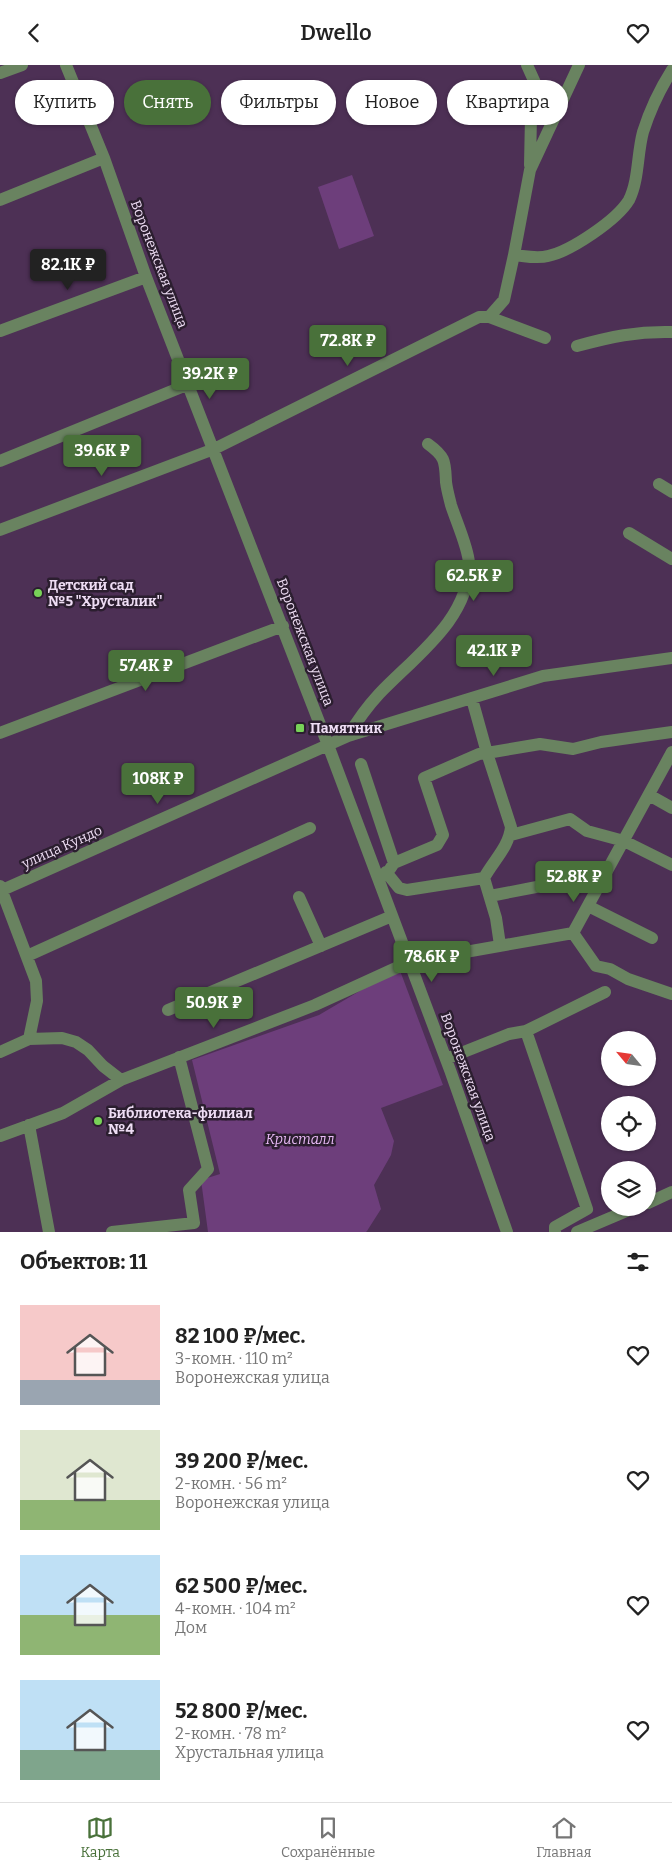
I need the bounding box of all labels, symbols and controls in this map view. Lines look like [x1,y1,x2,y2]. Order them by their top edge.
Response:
icon: back [20,19,48,47]
text: Dwello [300,19,372,46]
icon: heart [624,19,652,47]
chip: Купить [15,80,114,125]
chip: Снять [124,80,211,125]
chip: Фильтры [221,80,336,125]
chip: Новое [346,80,437,125]
chip: Квартира [447,80,568,125]
street label: Воронежская улица [127,198,191,331]
pin: 82.1K ₽ [22,249,114,291]
text: 82.1K ₽ [41,255,95,274]
pin: 72.8K ₽ [302,325,394,367]
text: 72.8K ₽ [320,331,376,350]
pin: 39.2K ₽ [164,357,256,400]
text: 39.2K ₽ [182,364,238,383]
pin: 39.6K ₽ [56,435,148,477]
text: 39.6K ₽ [74,441,130,460]
pin: 62.5K ₽ [428,559,520,602]
text: 62.5K ₽ [446,566,502,585]
street label: Воронежская улица [273,576,337,709]
place label: Детский сад №5 "Хрусталик" [48,577,163,610]
marker: Детский сад №5 "Хрусталик" [32,587,44,599]
pin: 42.1K ₽ [448,635,540,677]
text: 42.1K ₽ [467,641,521,660]
pin: 57.4K ₽ [100,649,192,692]
text: 57.4K ₽ [119,656,173,675]
place label: Памятник [310,720,382,737]
marker: Памятник [294,722,306,734]
pin: 108K ₽ [117,763,199,805]
text: 108K ₽ [132,769,184,788]
street label: улица Кундо [18,822,105,873]
pin: 52.8K ₽ [528,861,620,903]
text: 52.8K ₽ [546,867,602,886]
pin: 78.6K ₽ [386,941,478,983]
text: 78.6K ₽ [404,947,460,966]
pin: 50.9K ₽ [168,987,260,1029]
text: 50.9K ₽ [186,993,242,1012]
street label: Воронежская улица [437,1010,499,1144]
north arrow [601,1031,656,1086]
map controls [601,1031,656,1216]
button: locate [601,1096,656,1151]
place label: Библиотека-филиал №4 [108,1105,253,1138]
marker: Библиотека-филиал №4 [92,1115,104,1127]
park label: Кристалл [265,1131,335,1148]
button: layers [601,1161,656,1216]
icon: filters [624,1248,652,1276]
text: Объектов: 11 [20,1249,147,1275]
text: 82 100 ₽/мес. [175,1323,305,1349]
icon: home [60,1325,120,1385]
icon: heart [624,1341,652,1369]
text: 3-комн. · 110 m² [175,1349,293,1368]
text: Воронежская улица [175,1368,330,1387]
text: 39 200 ₽/мес. [175,1448,308,1474]
icon: home [60,1450,120,1510]
icon: heart [624,1466,652,1494]
text: 2-комн. · 56 m² [175,1474,287,1493]
text: Воронежская улица [175,1493,330,1512]
text: 62 500 ₽/мес. [175,1573,307,1599]
icon: home [60,1575,120,1635]
icon: heart [624,1591,652,1619]
text: 4-комн. · 104 m² [175,1599,296,1618]
text: Дом [175,1618,207,1637]
text: 52 800 ₽/мес. [175,1698,307,1724]
icon: home [60,1700,120,1760]
icon: heart [624,1716,652,1744]
text: 2-комн. · 78 m² [175,1724,286,1743]
text: Хрустальная улица [175,1743,324,1762]
tab: Карта [81,1814,120,1861]
tab: Сохранённые [281,1814,375,1861]
tab: Главная [536,1814,591,1861]

